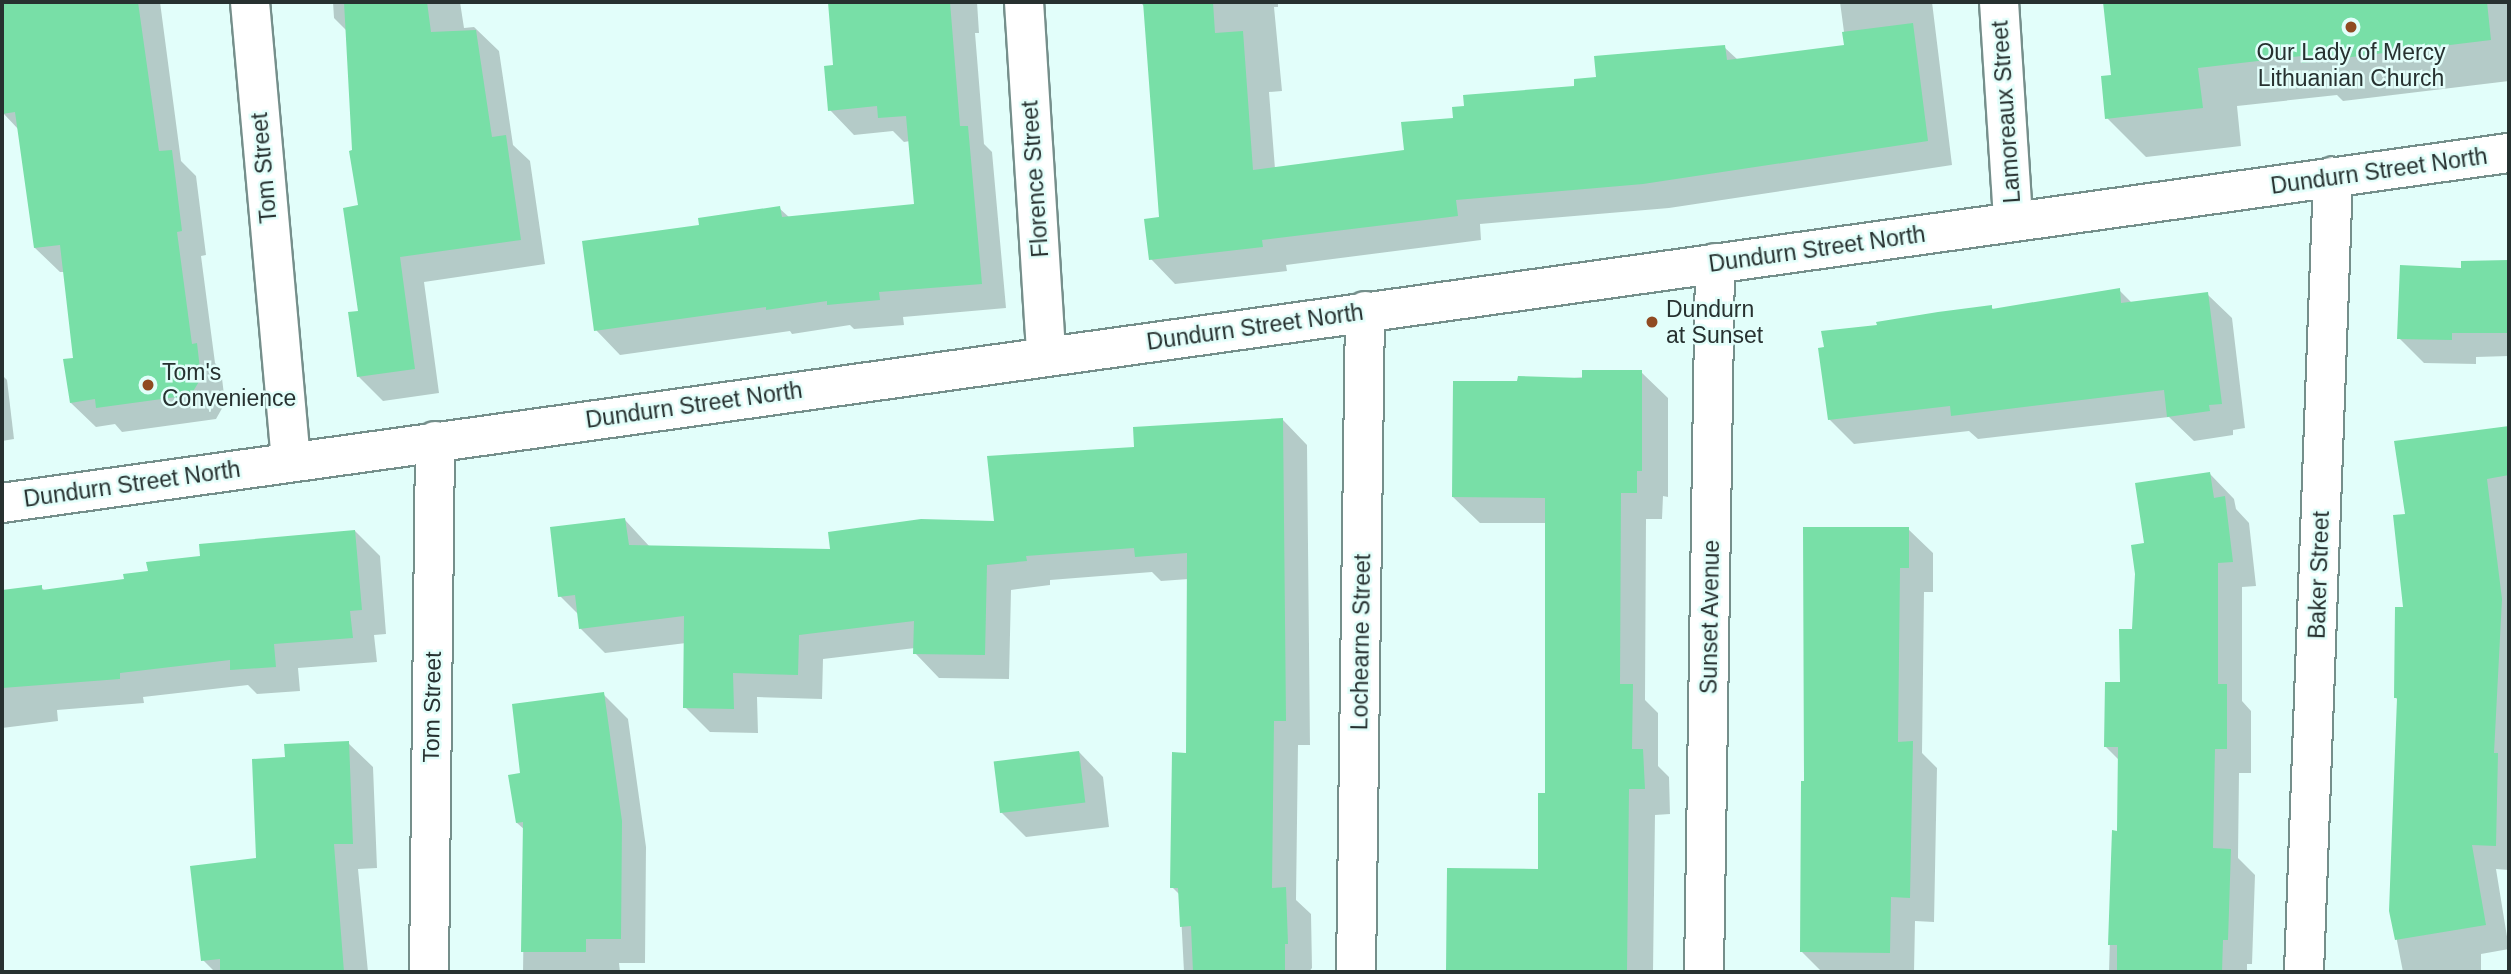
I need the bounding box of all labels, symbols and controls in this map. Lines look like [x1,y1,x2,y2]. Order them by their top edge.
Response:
marker: Our Lady of Mercy Lithuanian Church [2343,19,2359,35]
street label: Lamoreaux Street [1986,20,2026,204]
place label: Our Lady of Mercy Lithuanian Church [2256,38,2446,92]
street label: Florence Street [1016,100,1054,258]
street label: Tom Street [245,111,283,225]
street label: Dundurn Street North [2269,142,2489,200]
street label: Dundurn Street North [1707,220,1927,278]
place label: Dundurn at Sunset [1666,295,1763,349]
street label: Dundurn Street North [1145,298,1365,356]
marker: Dundurn at Sunset [1644,314,1660,330]
place label: Tom's Convenience [162,358,296,412]
street label: Dundurn Street North [584,376,804,434]
marker: Tom's Convenience [140,377,156,393]
street label: Dundurn Street North [22,455,242,513]
street label: Baker Street [2303,511,2335,639]
street label: Sunset Avenue [1695,539,1725,695]
street label: Lochearne Street [1346,554,1376,730]
street label: Tom Street [417,651,447,763]

